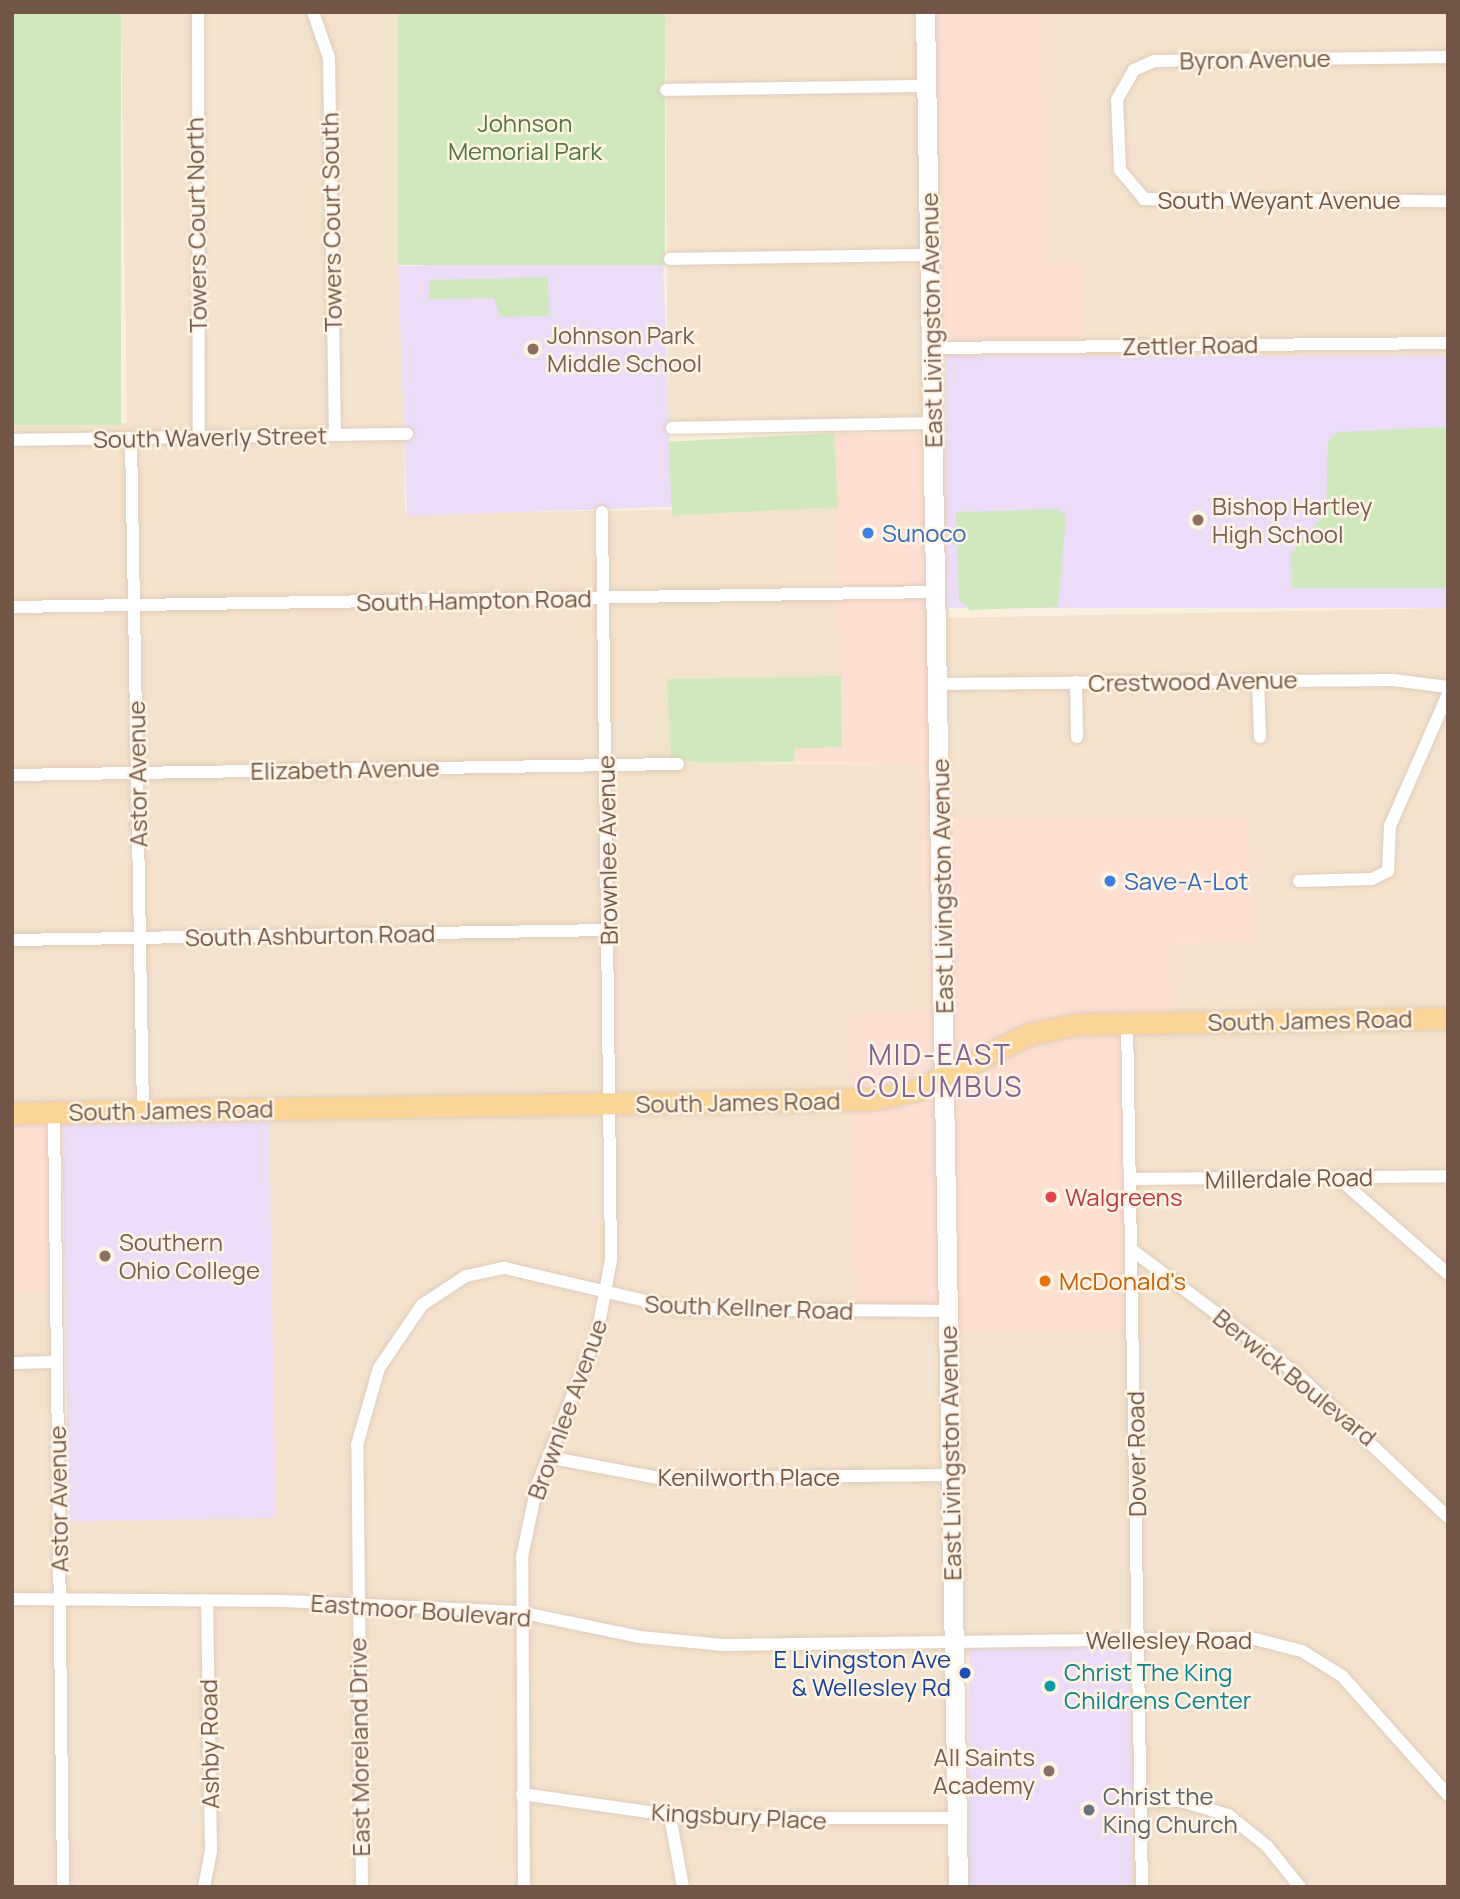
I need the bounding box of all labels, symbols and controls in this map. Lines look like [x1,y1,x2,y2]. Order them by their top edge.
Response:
street label: Byron Avenue [1179,43,1331,75]
park label: Johnson Memorial Park [448,109,602,165]
street label: Towers Court South [315,112,347,332]
street label: Towers Court North [180,117,212,333]
street label: South Weyant Avenue [1157,186,1401,214]
street label: East Livingston Avenue [914,192,948,448]
place label: Johnson Park Middle School [547,321,702,377]
street label: Zettler Road [1121,329,1259,361]
marker: Johnson Park Middle School [525,341,541,357]
street label: South Waverly Street [93,421,327,453]
place label: Bishop Hartley High School [1212,492,1372,548]
marker: Bishop Hartley High School [1190,512,1206,528]
place label: Sunoco [882,519,967,547]
marker: Sunoco [860,525,876,541]
street label: South Hampton Road [356,584,592,616]
street label: Crestwood Avenue [1088,665,1298,697]
street label: Astor Avenue [121,700,153,848]
street label: Elizabeth Avenue [250,753,440,785]
street label: Brownlee Avenue [591,755,623,945]
street label: East Livingston Avenue [925,758,959,1014]
place label: Save-A-Lot [1124,867,1248,895]
marker: Save-A-Lot [1102,873,1118,889]
street label: South Ashburton Road [185,918,435,952]
street label: South James Road [1207,1004,1413,1036]
district label: MID-EAST COLUMBUS [857,1037,1023,1103]
street label: South James Road [635,1086,841,1118]
street label: South James Road [68,1094,274,1126]
street label: Millerdale Road [1205,1162,1373,1194]
place label: Walgreens [1065,1183,1182,1211]
marker: Walgreens [1043,1189,1059,1205]
place label: Southern Ohio College [119,1228,260,1284]
marker: Southern Ohio College [97,1248,113,1264]
place label: McDonald's [1059,1267,1186,1295]
marker: McDonald's [1037,1273,1053,1289]
street label: South Kellner Road [644,1289,854,1325]
street label: Berwick Boulevard [1208,1303,1382,1451]
street label: Brownlee Avenue [521,1315,613,1503]
street label: East Livingston Avenue [933,1325,967,1581]
street label: Dover Road [1121,1391,1151,1517]
street label: Astor Avenue [42,1425,74,1573]
street label: Kenilworth Place [658,1463,840,1491]
street label: Eastmoor Boulevard [310,1588,532,1632]
street label: Wellesley Road [1086,1626,1252,1654]
street label: East Moreland Drive [343,1637,375,1857]
place label: E Livingston Ave & Wellesley Rd [773,1645,951,1701]
place label: Christ The King Childrens Center [1064,1658,1251,1714]
marker: E Livingston Ave & Wellesley Rd [957,1665,973,1681]
marker: Christ The King Childrens Center [1042,1678,1058,1694]
street label: Ashby Road [193,1679,225,1809]
place label: All Saints Academy [933,1743,1035,1799]
marker: All Saints Academy [1041,1763,1057,1779]
place label: Christ the King Church [1103,1782,1238,1838]
street label: Kingsbury Place [651,1797,827,1835]
marker: Christ the King Church [1081,1802,1097,1818]

